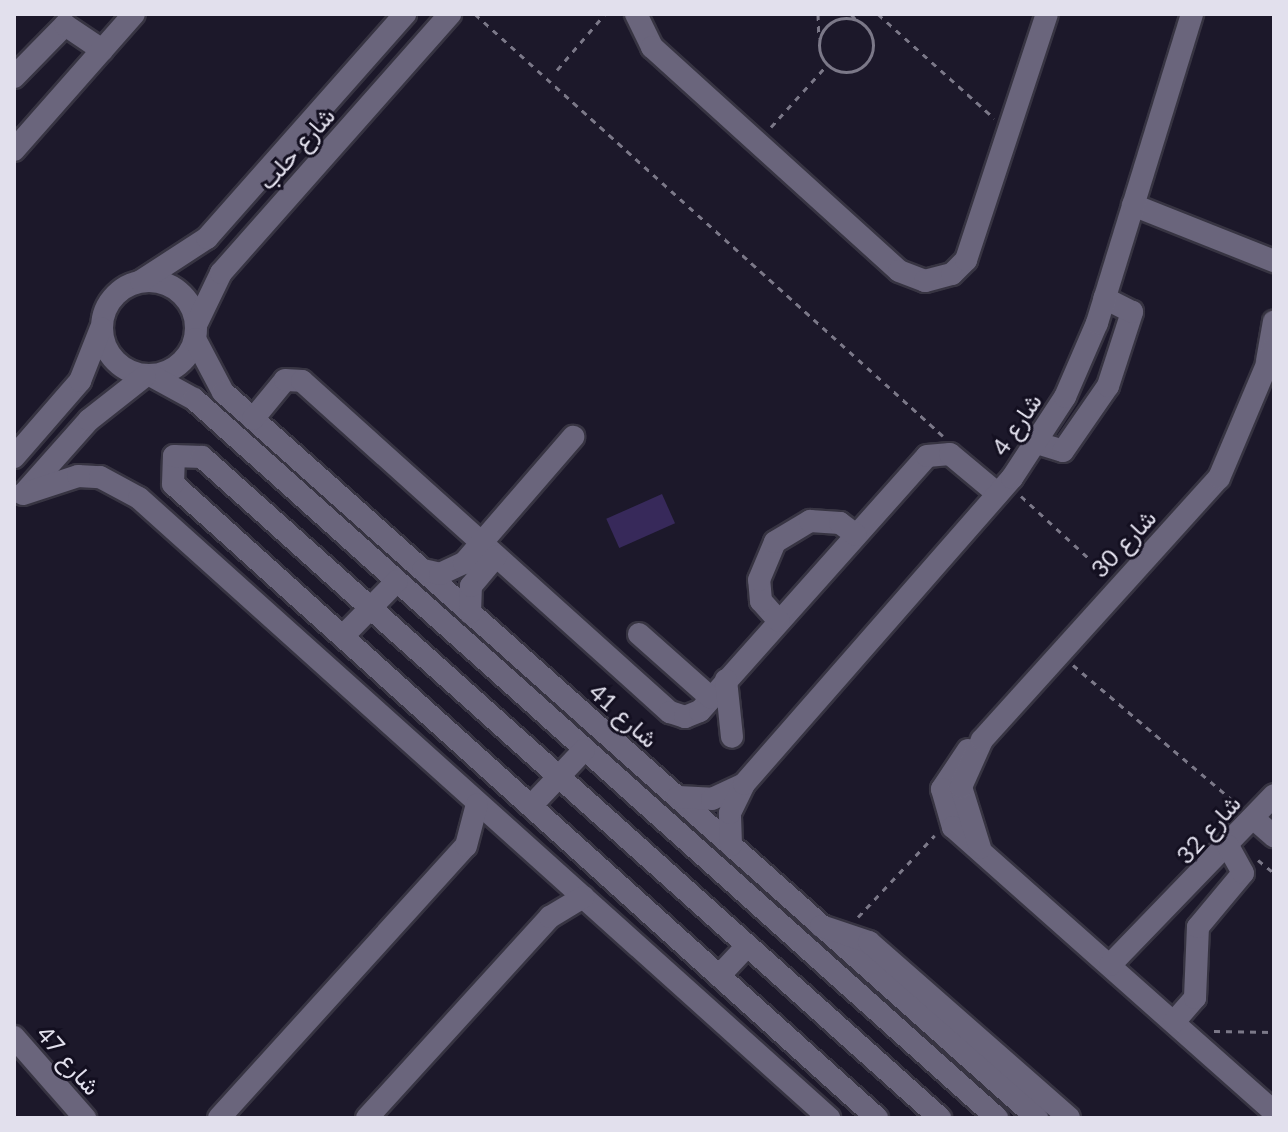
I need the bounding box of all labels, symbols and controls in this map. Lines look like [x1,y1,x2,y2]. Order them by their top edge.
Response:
street label: شارع حلب [252,101,340,195]
street label: شارع 4 [985,388,1047,460]
street label: شارع 30 [1084,503,1162,583]
street label: شارع 41 [584,677,664,753]
street label: شارع 32 [1170,789,1246,869]
street label: شارع 47 [31,1020,107,1100]

